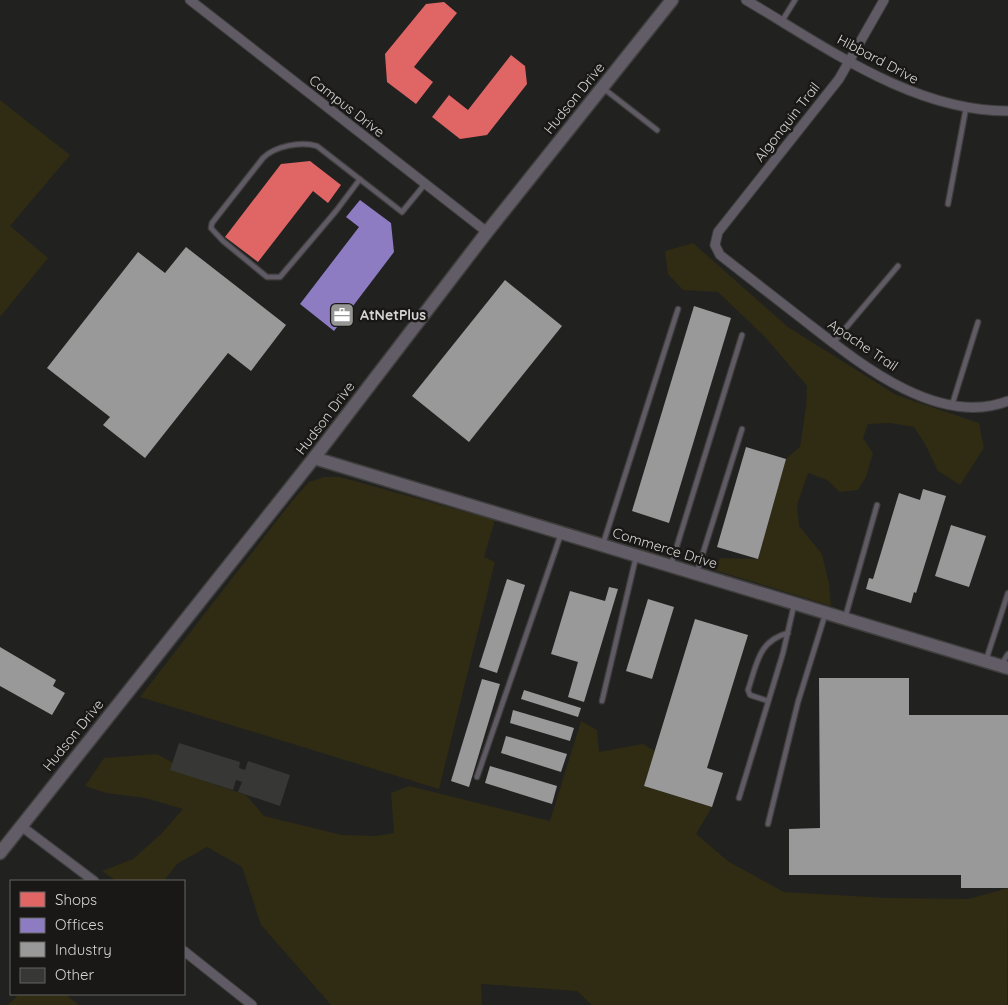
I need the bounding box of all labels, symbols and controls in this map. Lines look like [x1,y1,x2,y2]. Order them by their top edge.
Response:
street label: Hibbard Drive [834,30,922,88]
street label: Hudson Drive [540,58,608,138]
street label: Campus Drive [306,71,388,141]
street label: Algonquin Trail [750,79,824,165]
office icon: AtNetPlus [329,302,355,328]
place label: AtNetPlus [360,306,426,324]
street label: Apache Trail [825,315,901,375]
street label: Hudson Drive [292,378,358,458]
street label: Commerce Drive [610,523,720,573]
street label: Hudson Drive [39,695,107,775]
legend [10,880,185,995]
text: Shops [55,890,97,909]
text: Offices [55,915,104,934]
text: Industry [55,940,112,959]
text: Other [55,965,95,984]

